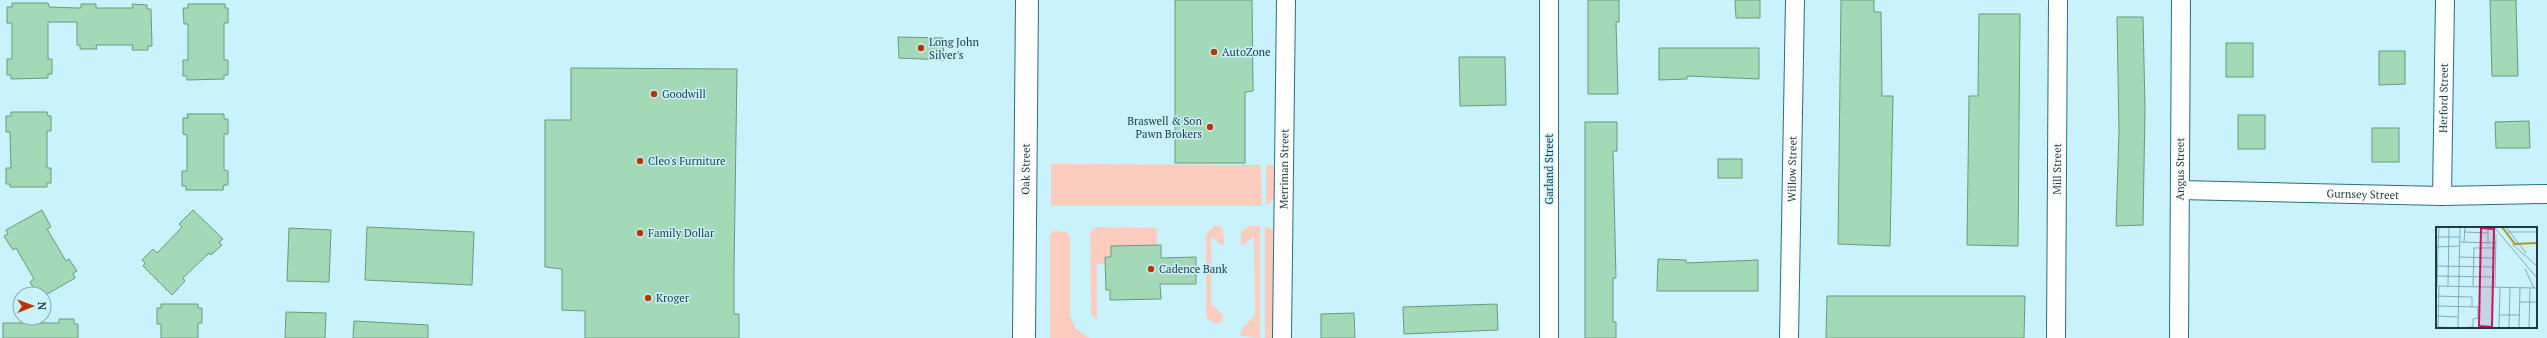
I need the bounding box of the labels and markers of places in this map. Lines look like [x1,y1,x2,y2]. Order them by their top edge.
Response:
place label: Long John Silver's [929,35,979,62]
marker: Long John Silver's [916,43,926,53]
place label: AutoZone [1222,45,1271,59]
marker: AutoZone [1209,47,1219,57]
place label: Goodwill [662,87,706,101]
marker: Goodwill [649,89,659,99]
place label: Braswell & Son Pawn Brokers [1127,114,1202,141]
marker: Braswell & Son Pawn Brokers [1205,122,1215,132]
place label: Cleo's Furniture [648,154,726,168]
marker: Cleo's Furniture [635,156,645,166]
place label: Family Dollar [648,226,715,240]
marker: Family Dollar [635,228,645,238]
place label: Cadence Bank [1159,262,1228,276]
marker: Cadence Bank [1146,264,1156,274]
place label: Kroger [656,291,690,305]
marker: Kroger [643,293,653,303]

